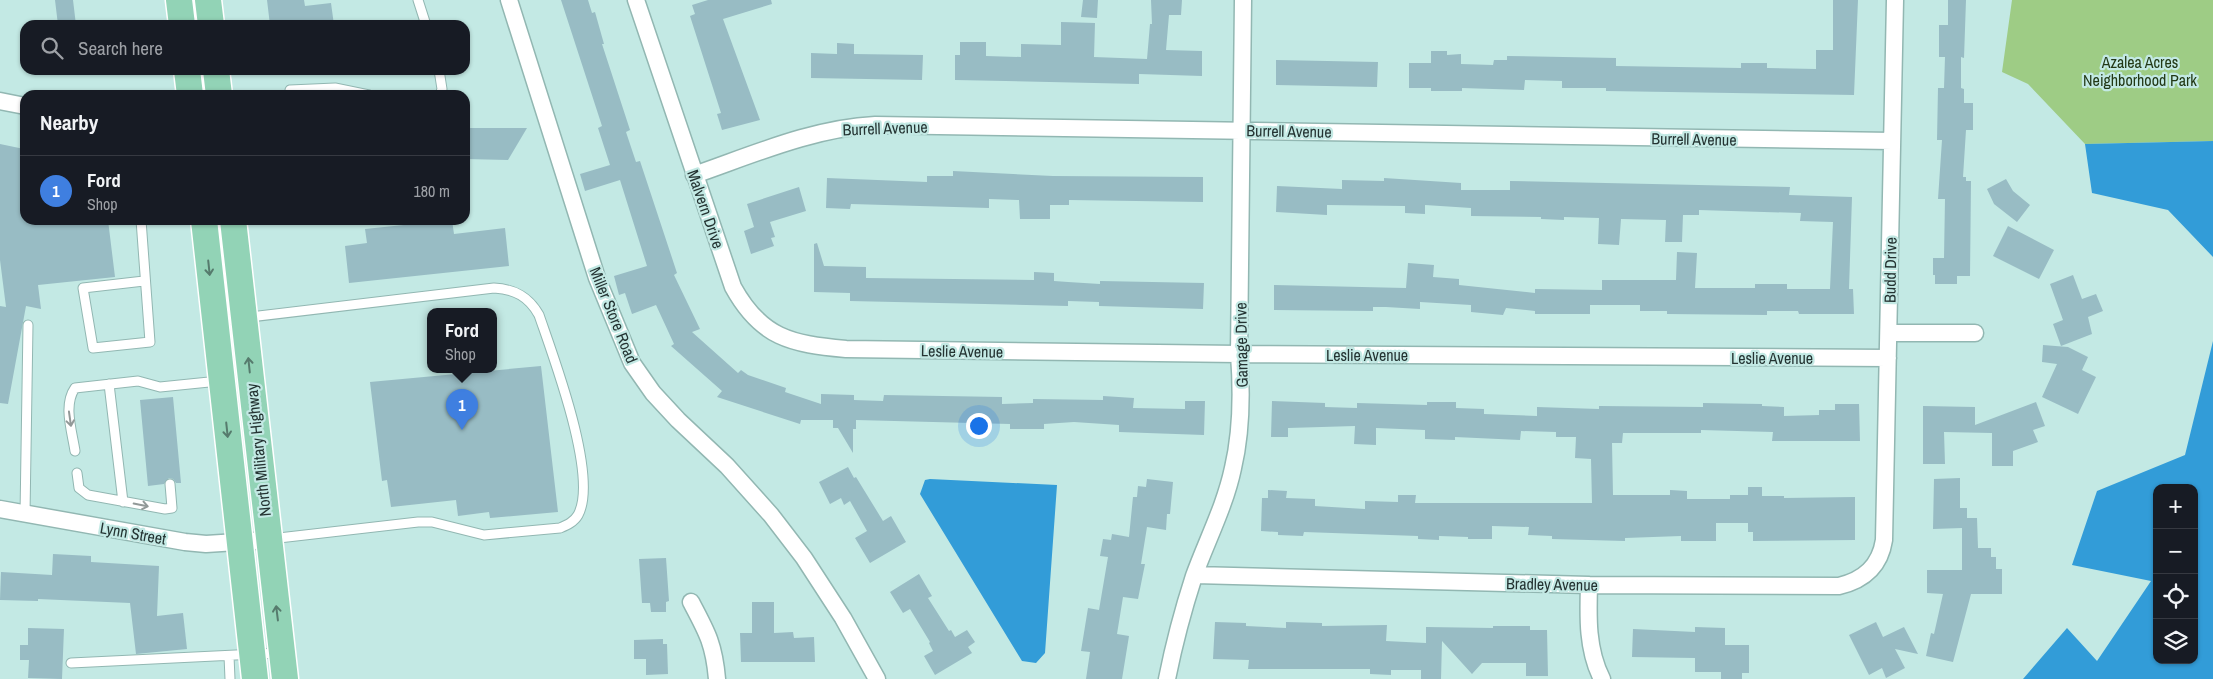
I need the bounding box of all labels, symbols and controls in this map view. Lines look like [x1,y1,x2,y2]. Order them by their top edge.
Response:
search box [20,20,470,75]
icon: search [38,34,66,62]
text: Search here [78,35,163,61]
park label: Azalea Acres Neighborhood Park [2083,51,2197,91]
text: Nearby [40,108,98,137]
street label: Burrell Avenue [842,116,928,140]
street label: Burrell Avenue [1246,119,1332,143]
street label: Burrell Avenue [1651,127,1737,151]
text: Ford [87,167,121,193]
street label: Malvern Drive [682,167,730,251]
text: 1 [52,180,60,202]
text: 180 m [414,180,450,202]
text: Shop [87,193,118,215]
street label: Budd Drive [1878,237,1902,303]
one-way arrow [204,260,214,276]
street label: Miller Store Road [585,264,643,366]
street label: Gamage Drive [1229,302,1253,388]
popup [427,308,497,373]
text: Ford [445,317,479,343]
street label: Leslie Avenue [921,339,1003,363]
text: Shop [445,343,476,365]
street label: Leslie Avenue [1326,344,1408,366]
street label: Leslie Avenue [1731,347,1813,369]
one-way arrow [244,357,254,373]
street label: North Military Highway [240,382,276,518]
pin: 1 [446,389,478,430]
one-way arrow [66,410,76,426]
your location [966,413,992,439]
one-way arrow [222,422,232,438]
map controls [2153,484,2198,664]
button: + [2153,484,2198,529]
one-way arrow [133,501,149,510]
street label: Lynn Street [98,516,168,550]
button: − [2153,529,2198,574]
street label: Bradley Avenue [1506,572,1598,596]
button: locate [2153,574,2198,619]
one-way arrow [272,606,282,622]
button: layers [2153,619,2198,664]

